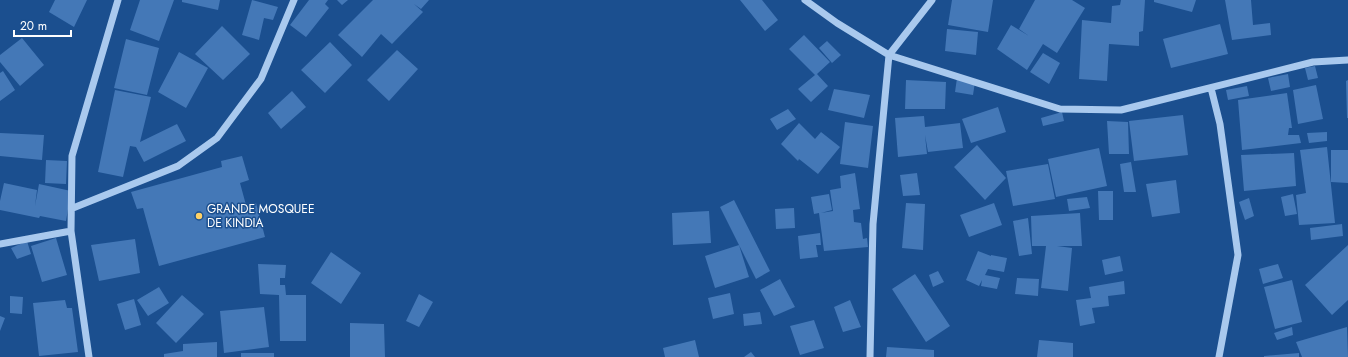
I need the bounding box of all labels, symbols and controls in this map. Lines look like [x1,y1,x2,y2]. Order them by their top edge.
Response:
scale bar [14,12,71,38]
text: 20 m [20,17,47,35]
place label: GRANDE MOSQUEE DE KINDIA [207,200,315,232]
marker: GRANDE MOSQUEE DE KINDIA [194,211,204,221]

